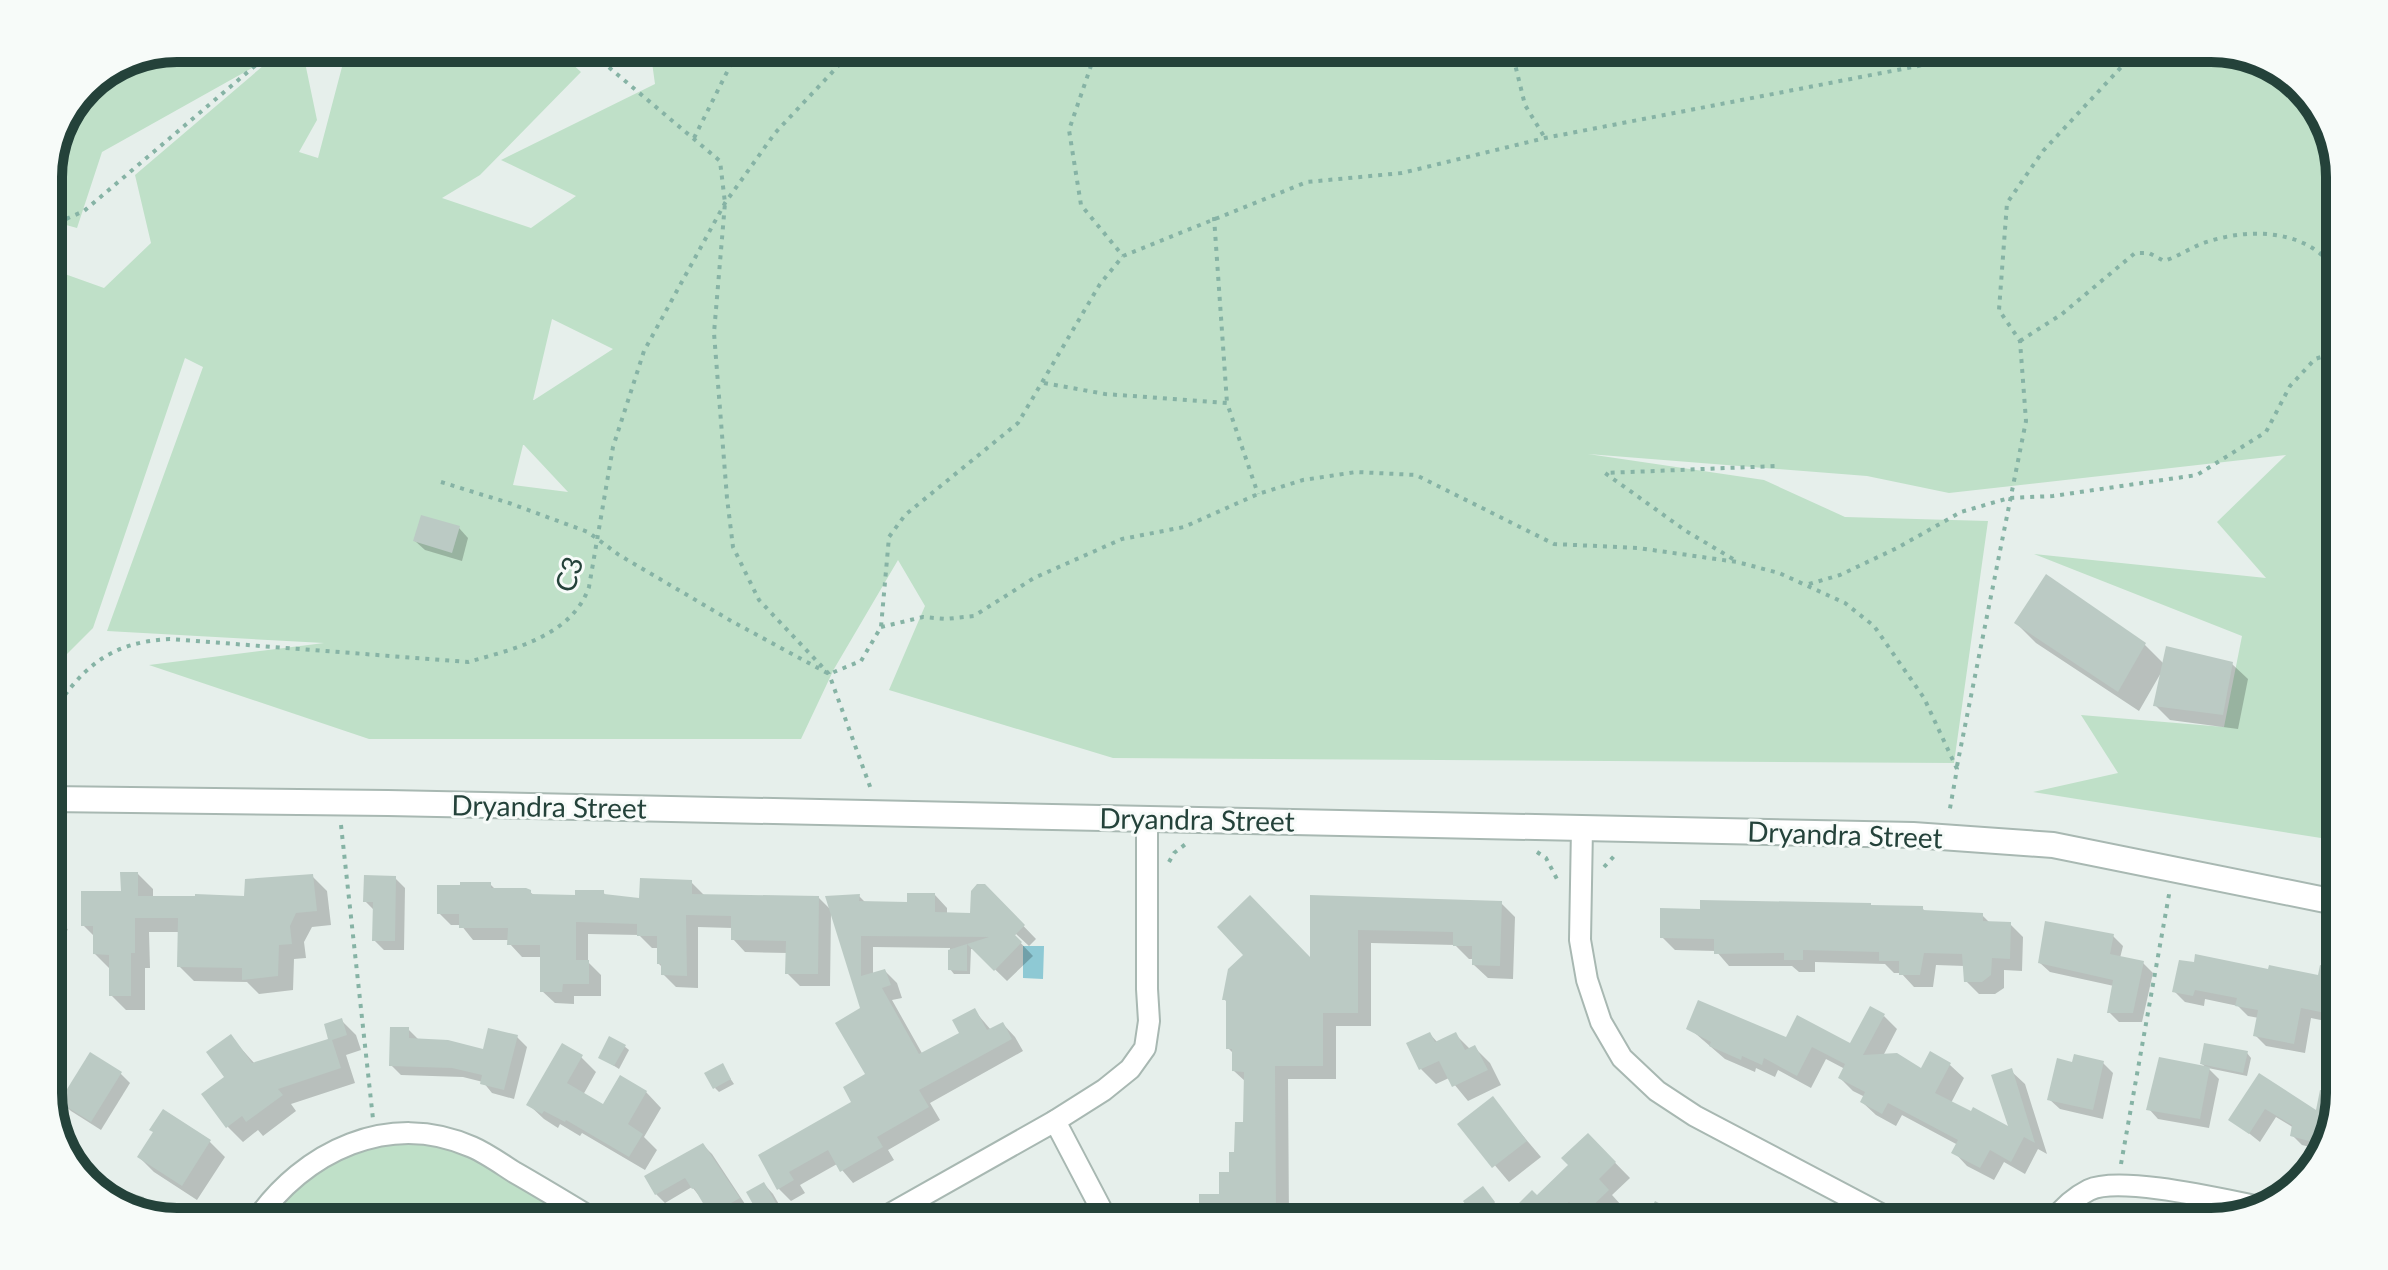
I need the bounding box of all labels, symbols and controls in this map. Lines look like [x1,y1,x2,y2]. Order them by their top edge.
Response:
street label: C3 [547,552,589,596]
street label: Dryandra Street [451,787,647,825]
street label: Dryandra Street [1099,800,1295,838]
street label: Dryandra Street [1747,814,1943,854]

